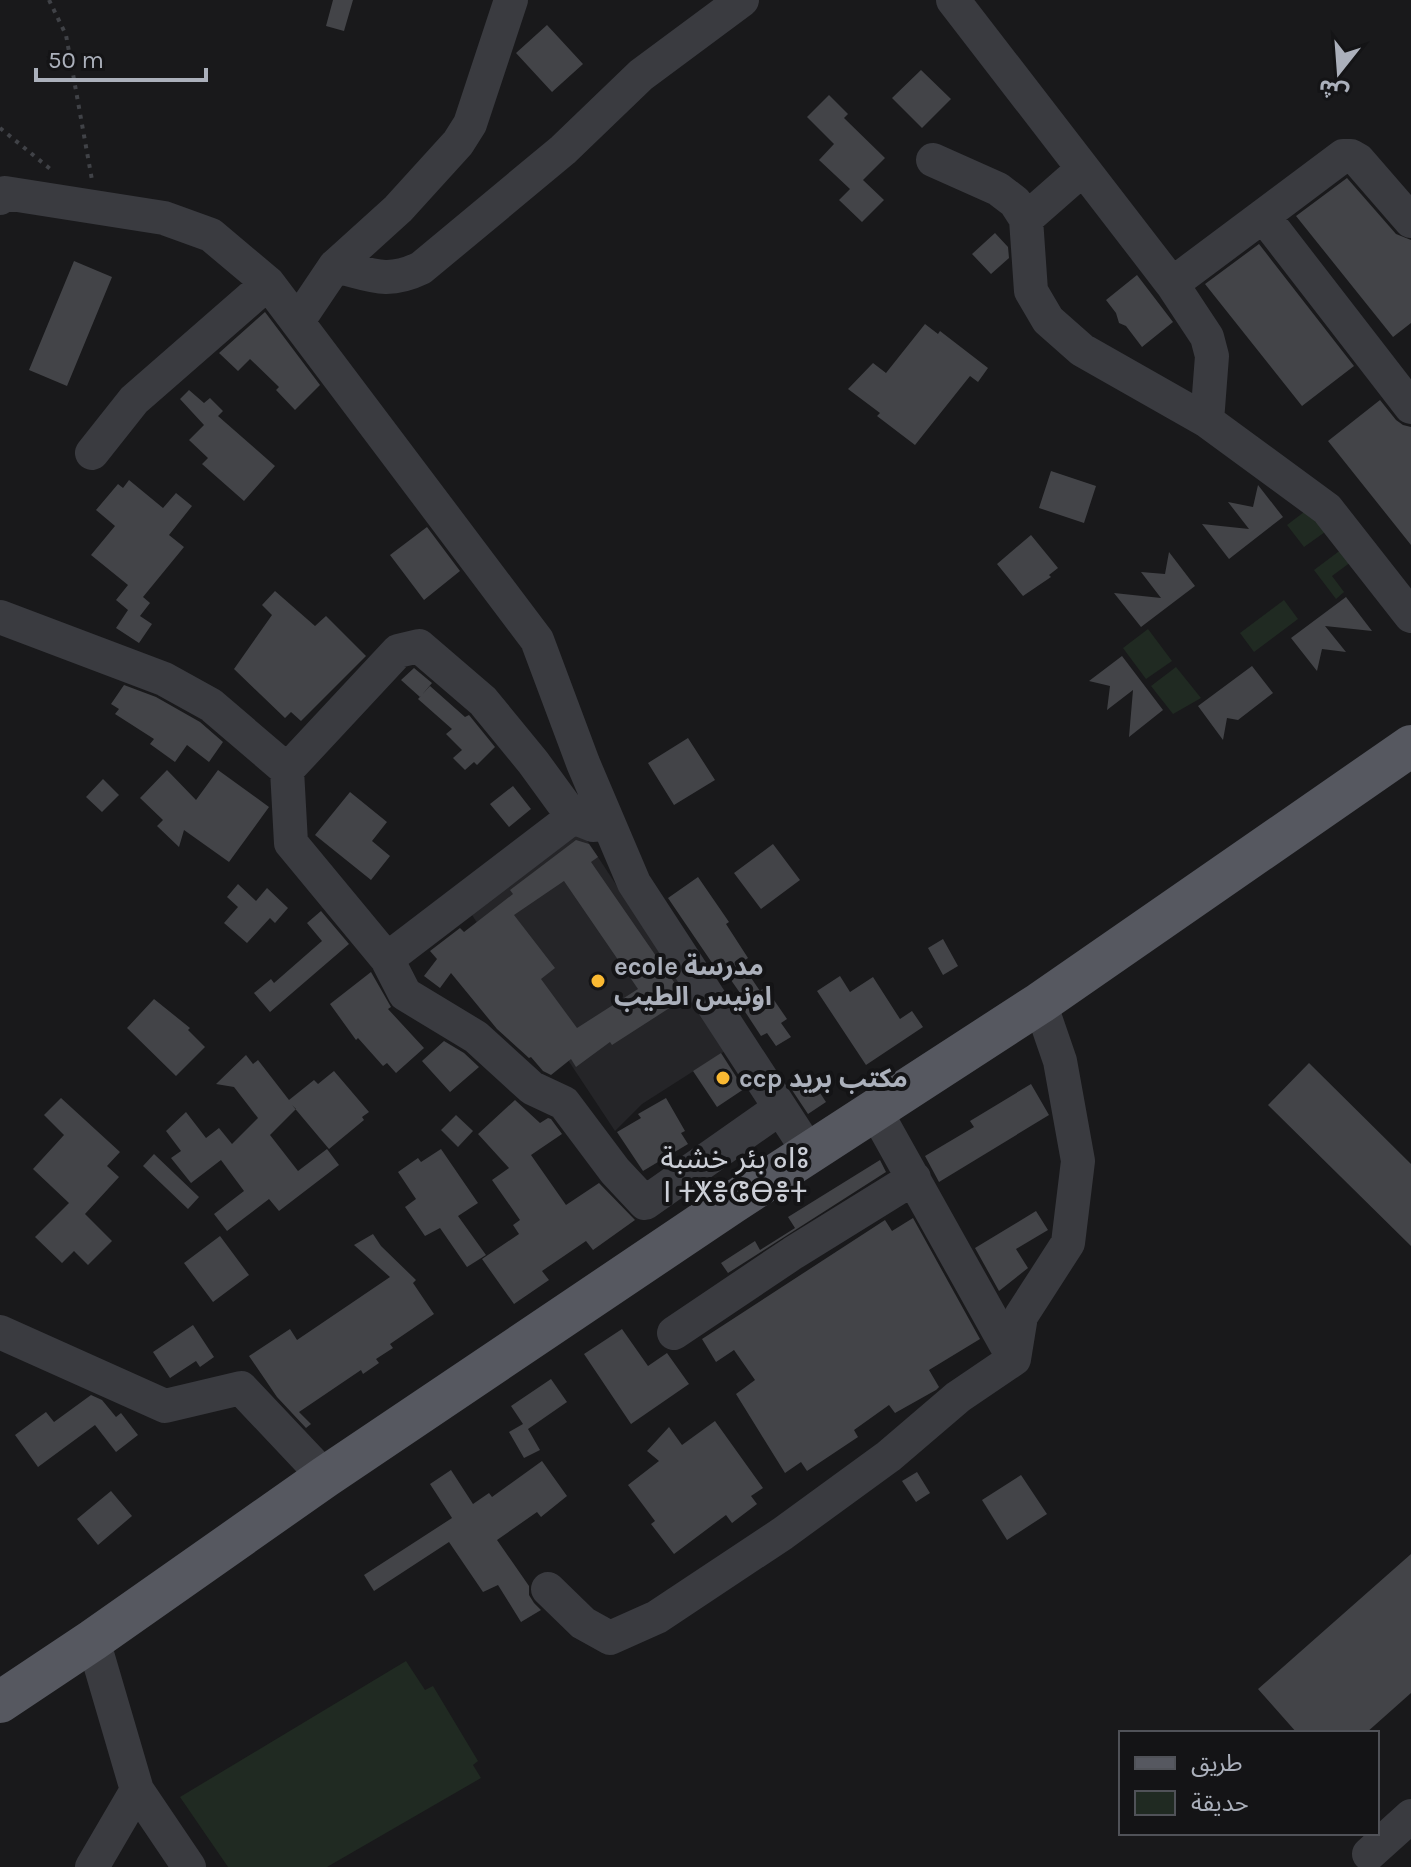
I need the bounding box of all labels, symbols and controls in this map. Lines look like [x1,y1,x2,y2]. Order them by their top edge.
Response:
scale bar [36,32,206,82]
north arrow [1299,32,1379,112]
text: 50 m [48,46,104,74]
text: ش [1315,73,1352,107]
place label: ecole مدرسة اونيس الطيب [614,951,772,1012]
marker: ecole مدرسة اونيس الطيب [589,972,607,990]
place label: ccp مكتب بريد [739,1063,908,1094]
marker: ccp مكتب بريد [714,1069,732,1087]
district label: بئر خشبة ⴰⵏⵓ ⵏ ⵜⵅⴻⵛⴱⴻⵜ [660,1140,810,1210]
legend [1119,1731,1379,1835]
text: طريق [1191,1749,1243,1778]
text: حديقة [1191,1789,1249,1817]

